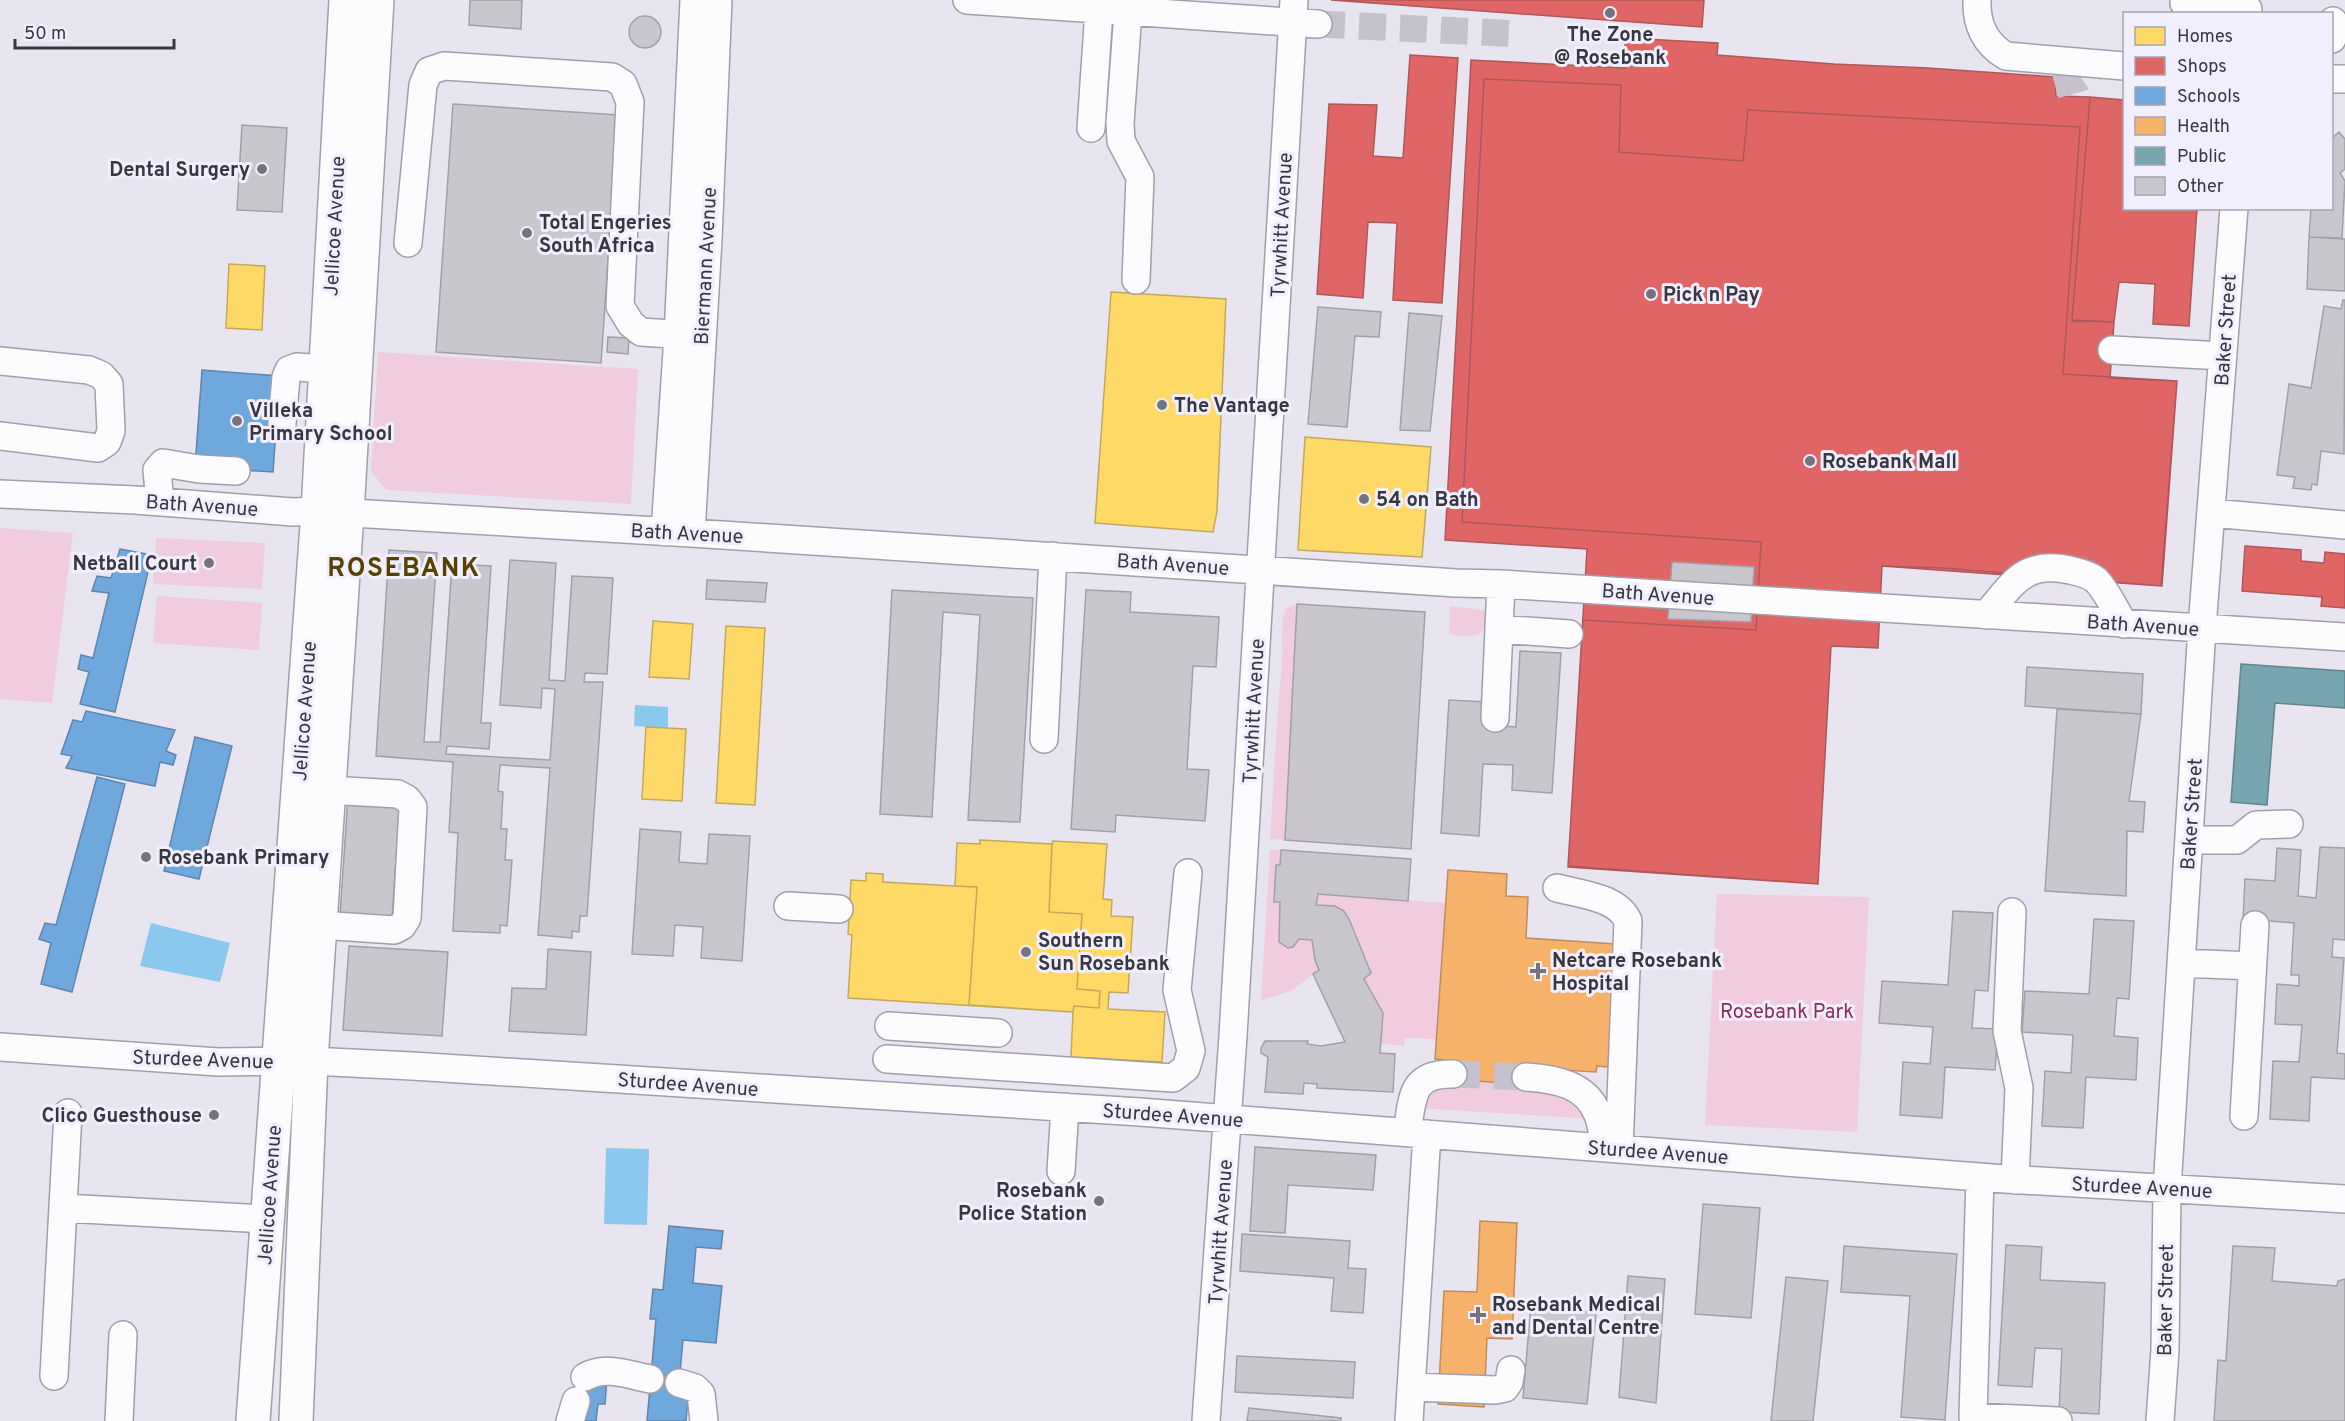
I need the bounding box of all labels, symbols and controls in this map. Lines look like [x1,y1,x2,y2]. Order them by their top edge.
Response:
marker: The Zone @ Rosebank [1603,6,1617,20]
scale bar [15,12,174,50]
legend [2123,12,2333,210]
text: 50 m [24,23,66,46]
place label: The Zone @ Rosebank [1554,23,1666,72]
text: Homes [2177,26,2233,49]
text: Shops [2177,56,2227,79]
text: Schools [2177,86,2240,109]
text: Health [2177,116,2230,139]
text: Public [2177,146,2227,169]
street label: Tyrwhitt Avenue [1266,152,1300,299]
street label: Jellicoe Avenue [319,155,353,297]
place label: Dental Surgery [109,158,250,184]
marker: Dental Surgery [255,162,269,176]
text: Other [2177,176,2224,199]
street label: Biermann Avenue [690,186,724,346]
place label: Total Engeries South Africa [539,211,672,260]
marker: Total Engeries South Africa [520,226,534,240]
street label: Baker Street [2210,273,2244,387]
place label: Pick n Pay [1663,283,1760,309]
marker: Pick n Pay [1644,287,1658,301]
place label: The Vantage [1174,394,1290,420]
marker: The Vantage [1155,398,1169,412]
place label: Villeka Primary School [249,399,393,448]
marker: Villeka Primary School [230,414,244,428]
place label: Rosebank Mall [1822,450,1957,476]
marker: Rosebank Mall [1803,454,1817,468]
place label: 54 on Bath [1376,488,1479,514]
street label: Bath Avenue [145,490,259,524]
marker: 54 on Bath [1357,492,1371,506]
street label: Bath Avenue [630,519,744,551]
street label: Bath Avenue [1116,549,1230,583]
place label: Netball Court [73,552,197,578]
district label: ROSEBANK [327,553,481,586]
marker: Netball Court [202,556,216,570]
street label: Bath Avenue [1601,579,1715,613]
street label: Bath Avenue [2086,610,2200,644]
street label: Tyrwhitt Avenue [1238,638,1272,785]
street label: Jellicoe Avenue [288,640,324,782]
street label: Baker Street [2176,757,2210,871]
place label: Rosebank Primary [158,846,329,872]
marker: Rosebank Primary [139,850,153,864]
place label: Southern Sun Rosebank [1038,929,1170,978]
marker: Southern Sun Rosebank [1019,945,1033,959]
place label: Netcare Rosebank Hospital [1552,949,1722,998]
marker: Netcare Rosebank Hospital [1529,962,1547,980]
park label: Rosebank Park [1720,1000,1854,1026]
street label: Sturdee Avenue [132,1046,274,1076]
street label: Sturdee Avenue [616,1068,759,1104]
street label: Sturdee Avenue [1101,1099,1244,1135]
place label: Clico Guesthouse [41,1104,202,1130]
marker: Clico Guesthouse [207,1108,221,1122]
street label: Jellicoe Avenue [253,1124,289,1266]
street label: Sturdee Avenue [1586,1136,1729,1172]
street label: Tyrwhitt Avenue [1204,1159,1240,1306]
street label: Sturdee Avenue [2071,1172,2213,1206]
place label: Rosebank Police Station [958,1179,1087,1228]
marker: Rosebank Police Station [1092,1194,1106,1208]
street label: Baker Street [2153,1244,2181,1356]
place label: Rosebank Medical and Dental Centre [1492,1293,1661,1342]
marker: Rosebank Medical and Dental Centre [1469,1306,1487,1324]

